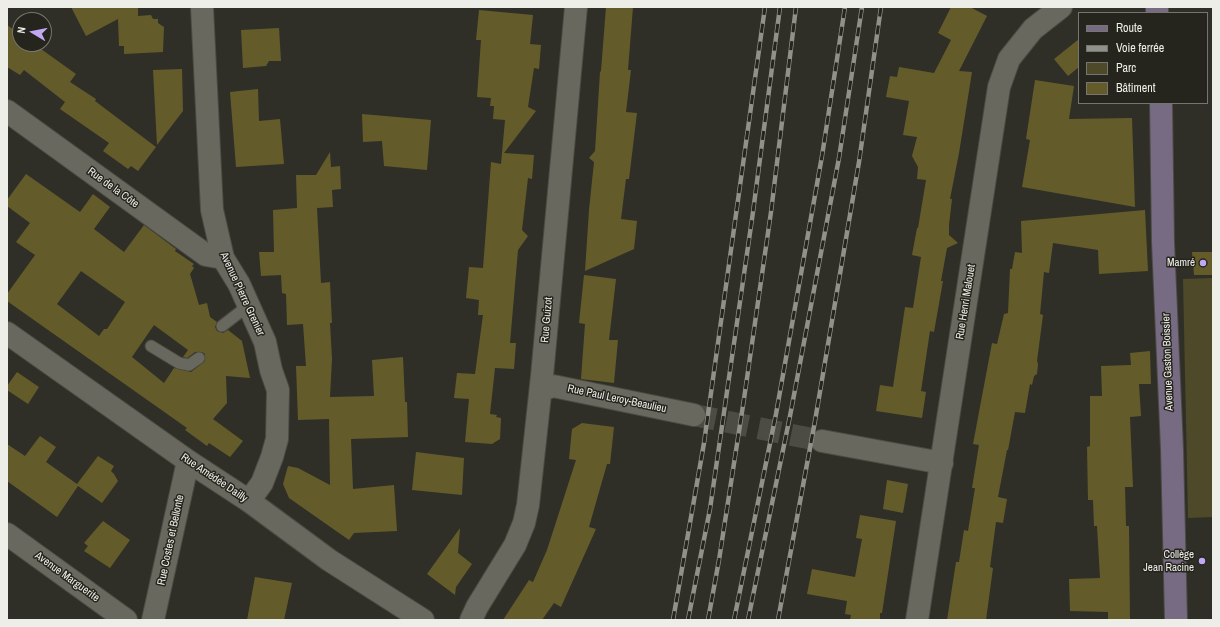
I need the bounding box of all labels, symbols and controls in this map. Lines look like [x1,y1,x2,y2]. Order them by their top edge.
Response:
north arrow [12,12,52,52]
legend [1078,12,1208,104]
text: Route [1116,20,1142,36]
text: N [14,26,29,35]
text: Voie ferrée [1116,40,1164,56]
text: Parc [1116,60,1136,76]
text: Bâtiment [1116,80,1155,96]
street label: Rue de la Côte [85,165,141,211]
street label: Avenue Pierre Grenier [217,250,267,338]
place label: Mamré [1167,256,1195,270]
marker: Mamré [1198,258,1208,268]
street label: Rue Henri Malouet [954,264,978,340]
street label: Rue Guizot [538,297,556,343]
street label: Avenue Gaston Boissier [1160,313,1176,411]
street label: Rue Paul Leroy-Beaulieu [566,382,668,416]
street label: Rue Amédée Dailly [178,451,250,505]
street label: Rue Costes et Bellonte [155,494,187,586]
place label: Collège Jean Racine [1143,548,1194,574]
street label: Avenue Marguerite [32,549,102,605]
marker: Collège Jean Racine [1197,556,1207,566]

